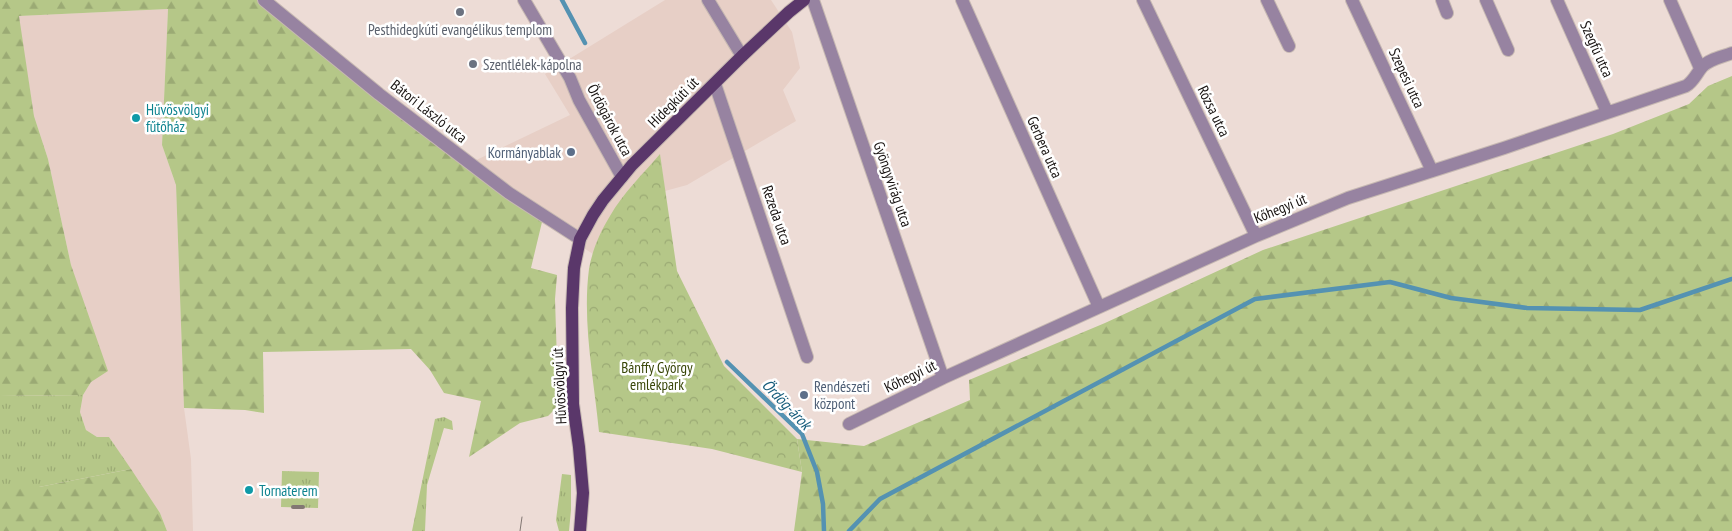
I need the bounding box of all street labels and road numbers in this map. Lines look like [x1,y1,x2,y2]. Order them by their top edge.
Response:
street label: Szegfű utca [1576,18,1618,80]
street label: Szepesi utca [1385,45,1429,111]
street label: Hidegkúti út [644,73,702,131]
street label: Bátori László utca [387,75,471,147]
street label: Ördögárok utca [583,81,637,159]
street label: Rózsa utca [1194,82,1234,140]
street label: Gerbera utca [1023,113,1067,181]
street label: Gyöngyvirág utca [870,139,916,229]
street label: Rezeda utca [758,183,796,247]
street label: Kőhegyi út [1251,189,1309,227]
street label: Hűvösvölgyi út [548,347,570,425]
street label: Kőhegyi út [881,355,939,397]

